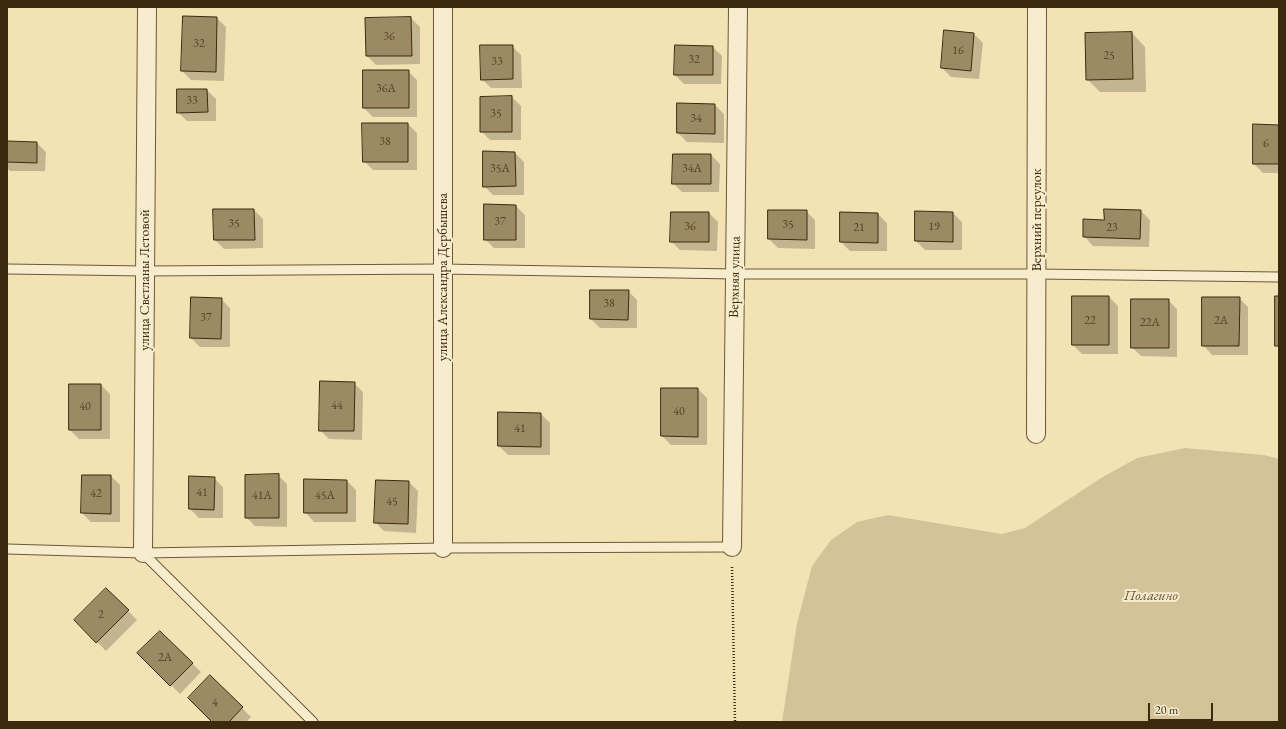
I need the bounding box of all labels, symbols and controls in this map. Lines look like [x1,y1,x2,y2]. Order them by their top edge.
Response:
house number: 36 [383,30,395,44]
house number: 32 [193,37,205,51]
house number: 16 [952,44,964,58]
house number: 25 [1103,49,1115,63]
house number: 32 [688,53,700,67]
house number: 33 [491,55,503,69]
house number: 36А [376,82,396,96]
house number: 33 [186,94,198,108]
house number: 35 [490,107,502,121]
house number: 34 [690,112,702,126]
house number: 38 [379,135,391,149]
house number: 6 [1263,137,1269,151]
house number: 35А [490,162,510,176]
house number: 34А [682,162,702,176]
street label: Верхний переулок [1029,169,1045,271]
street label: улица Александра Дербышева [435,193,451,361]
street label: улица Светланы Летовой [137,209,153,351]
house number: 37 [494,215,506,229]
house number: 35 [228,217,240,231]
house number: 35 [782,218,794,232]
house number: 36 [684,220,696,234]
house number: 19 [928,220,940,234]
house number: 21 [853,221,865,235]
house number: 23 [1106,221,1118,235]
street label: Верхняя улица [726,236,744,318]
house number: 38 [603,297,615,311]
house number: 37 [200,311,212,325]
house number: 22 [1084,314,1096,328]
house number: 2А [1214,314,1228,328]
house number: 22А [1140,316,1160,330]
house number: 44 [331,399,343,413]
house number: 40 [79,400,91,414]
house number: 40 [673,405,685,419]
house number: 41 [514,422,526,436]
house number: 41 [196,486,208,500]
house number: 42 [90,487,102,501]
house number: 41А [252,489,272,503]
house number: 45А [315,489,335,503]
house number: 45 [386,495,398,509]
park label: Полагино [1124,588,1178,604]
house number: 2 [98,608,104,622]
house number: 2А [158,651,172,665]
scale bar [1150,695,1215,721]
house number: 4 [212,696,218,710]
text: 20 m [1155,702,1178,718]

